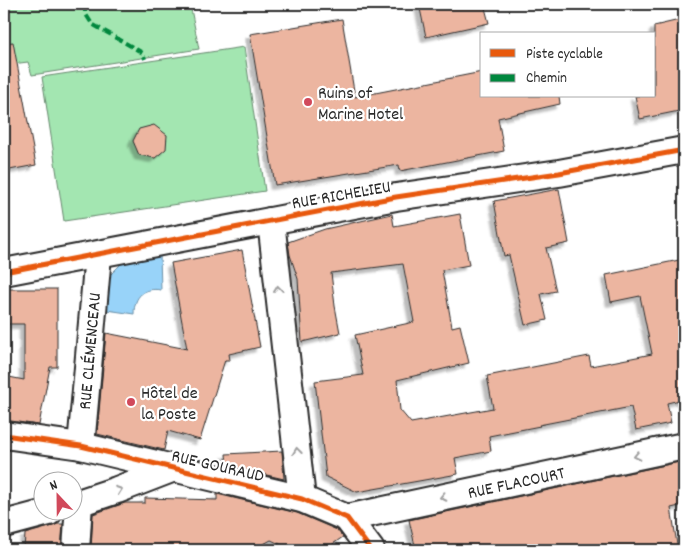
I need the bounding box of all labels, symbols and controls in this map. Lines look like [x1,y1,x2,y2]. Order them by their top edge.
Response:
legend [480,32,656,98]
text: Piste cyclable [526,44,603,66]
text: Chemin [526,68,567,90]
place label: Ruins of Marine Hotel [318,82,404,128]
marker: Ruins of Marine Hotel [302,96,314,108]
street label: RUE RICHELIEU [290,175,393,217]
one-way arrow [273,285,284,293]
street label: RUE CLÉMENCEAU [74,292,109,411]
place label: Hôtel de la Poste [141,382,198,428]
marker: Hôtel de la Poste [125,396,137,408]
street label: RUE GOURAUD [169,445,266,490]
one-way arrow [292,446,303,454]
one-way arrow [632,450,641,461]
street label: RUE FLACOURT [466,462,567,507]
north arrow [32,472,82,522]
text: N [47,475,61,496]
one-way arrow [114,485,122,495]
one-way arrow [439,492,448,502]

